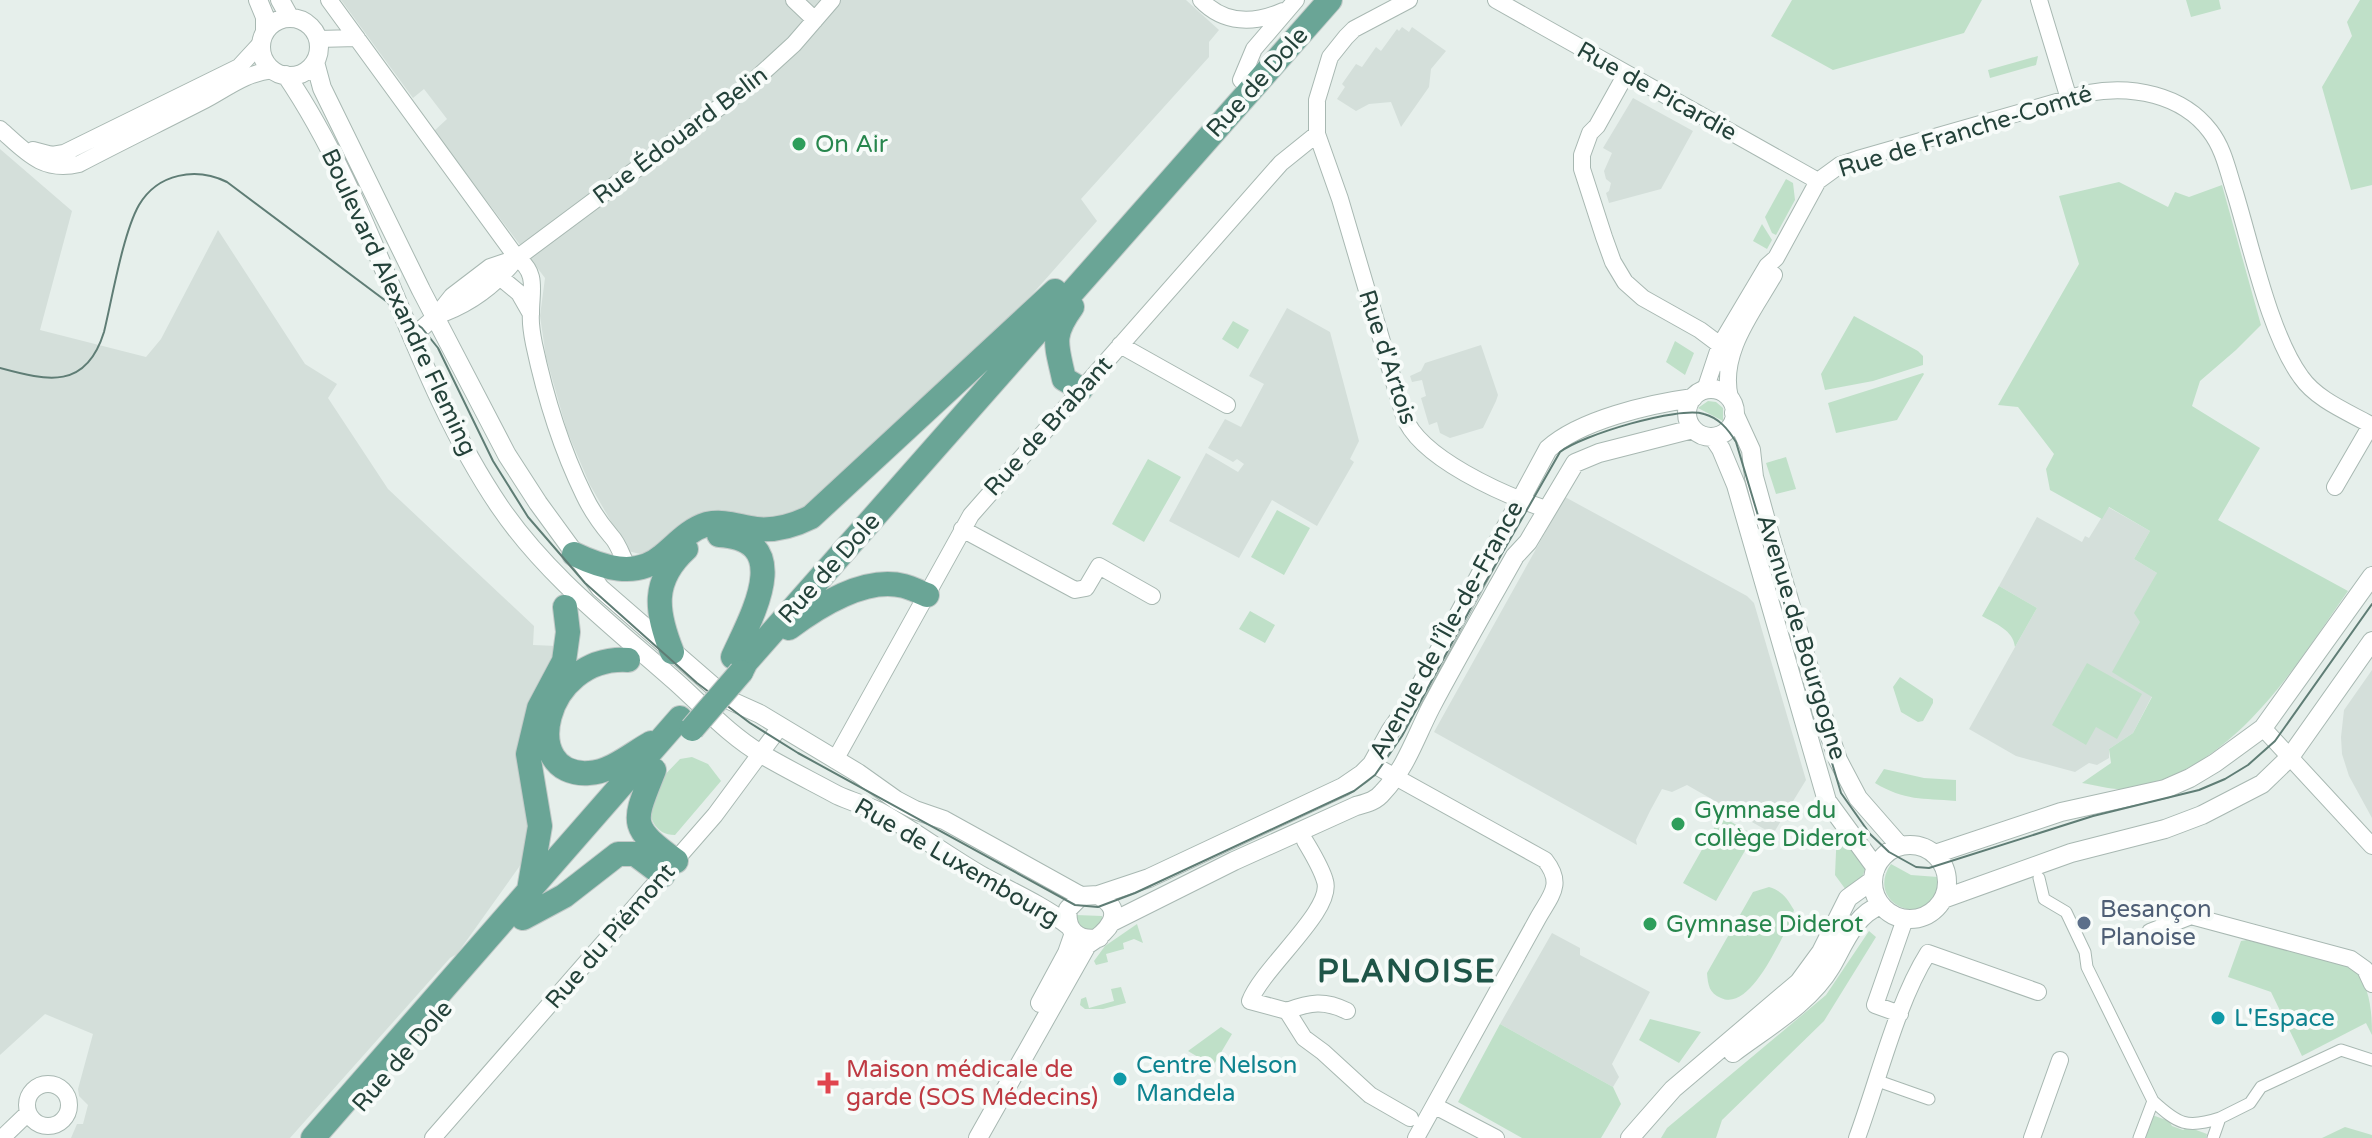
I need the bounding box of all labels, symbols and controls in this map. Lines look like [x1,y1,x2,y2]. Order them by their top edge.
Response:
street label: Rue de Dole [1200,21,1314,143]
street label: Rue de Picardie [1572,36,1742,147]
street label: Rue Édouard Belin [587,59,773,211]
street label: Rue de Franche-Comté [1835,79,2095,184]
place label: On Air [815,130,889,159]
marker: On Air [790,135,808,153]
street label: Boulevard Alexandre Fleming [315,144,483,460]
street label: Rue d'Artois [1352,286,1423,428]
street label: Rue de Brabant [978,351,1119,502]
street label: Avenue de l’Île-de-France [1363,496,1530,764]
street label: Rue de Dole [772,507,886,629]
street label: Avenue de Bourgogne [1750,511,1853,763]
street label: Rue de Luxembourg [849,792,1064,933]
place label: Gymnase du collège Diderot [1694,796,1867,853]
marker: Gymnase du collège Diderot [1669,815,1687,833]
street label: Rue du Piémont [539,858,681,1015]
place label: Besançon Planoise [2100,895,2212,952]
place label: Gymnase Diderot [1666,910,1864,939]
marker: Besançon Planoise [2075,914,2093,932]
marker: Gymnase Diderot [1641,915,1659,933]
district label: PLANOISE [1317,953,1497,991]
street label: Rue de Dole [346,995,459,1118]
place label: L'Espace [2234,1004,2335,1033]
marker: L'Espace [2209,1009,2227,1027]
place label: Centre Nelson Mandela [1136,1051,1297,1108]
place label: Maison médicale de garde (SOS Médecins) [846,1055,1098,1112]
marker: Centre Nelson Mandela [1111,1070,1129,1088]
marker: Maison médicale de garde (SOS Médecins) [817,1072,839,1094]

